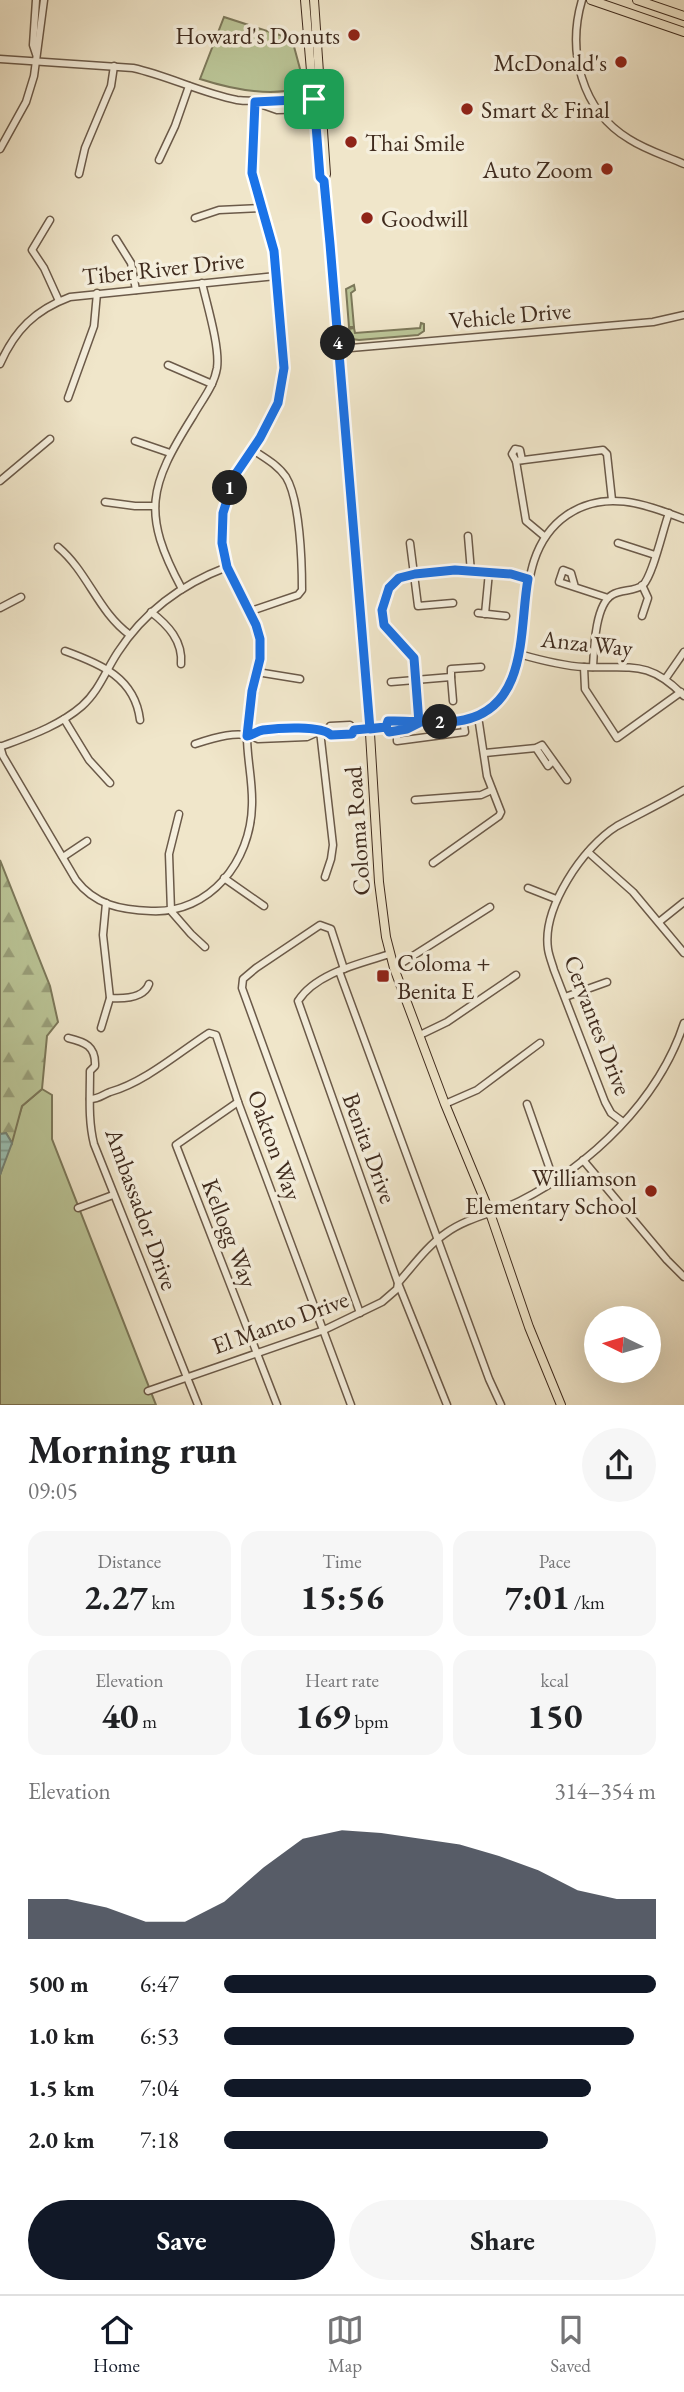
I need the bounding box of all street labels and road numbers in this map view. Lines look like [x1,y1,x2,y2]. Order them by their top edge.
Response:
street label: Tiber River Drive [80,244,246,292]
street label: Vehicle Drive [448,294,572,336]
street label: Anza Way [539,623,635,663]
street label: Coloma Road [337,764,377,897]
street label: Cervantes Drive [557,951,639,1099]
street label: Oakton Way [241,1085,309,1205]
street label: Benita Drive [336,1089,404,1207]
street label: Ambassador Drive [98,1123,186,1294]
street label: Kellogg Way [195,1174,265,1292]
street label: El Manto Drive [208,1283,352,1361]

